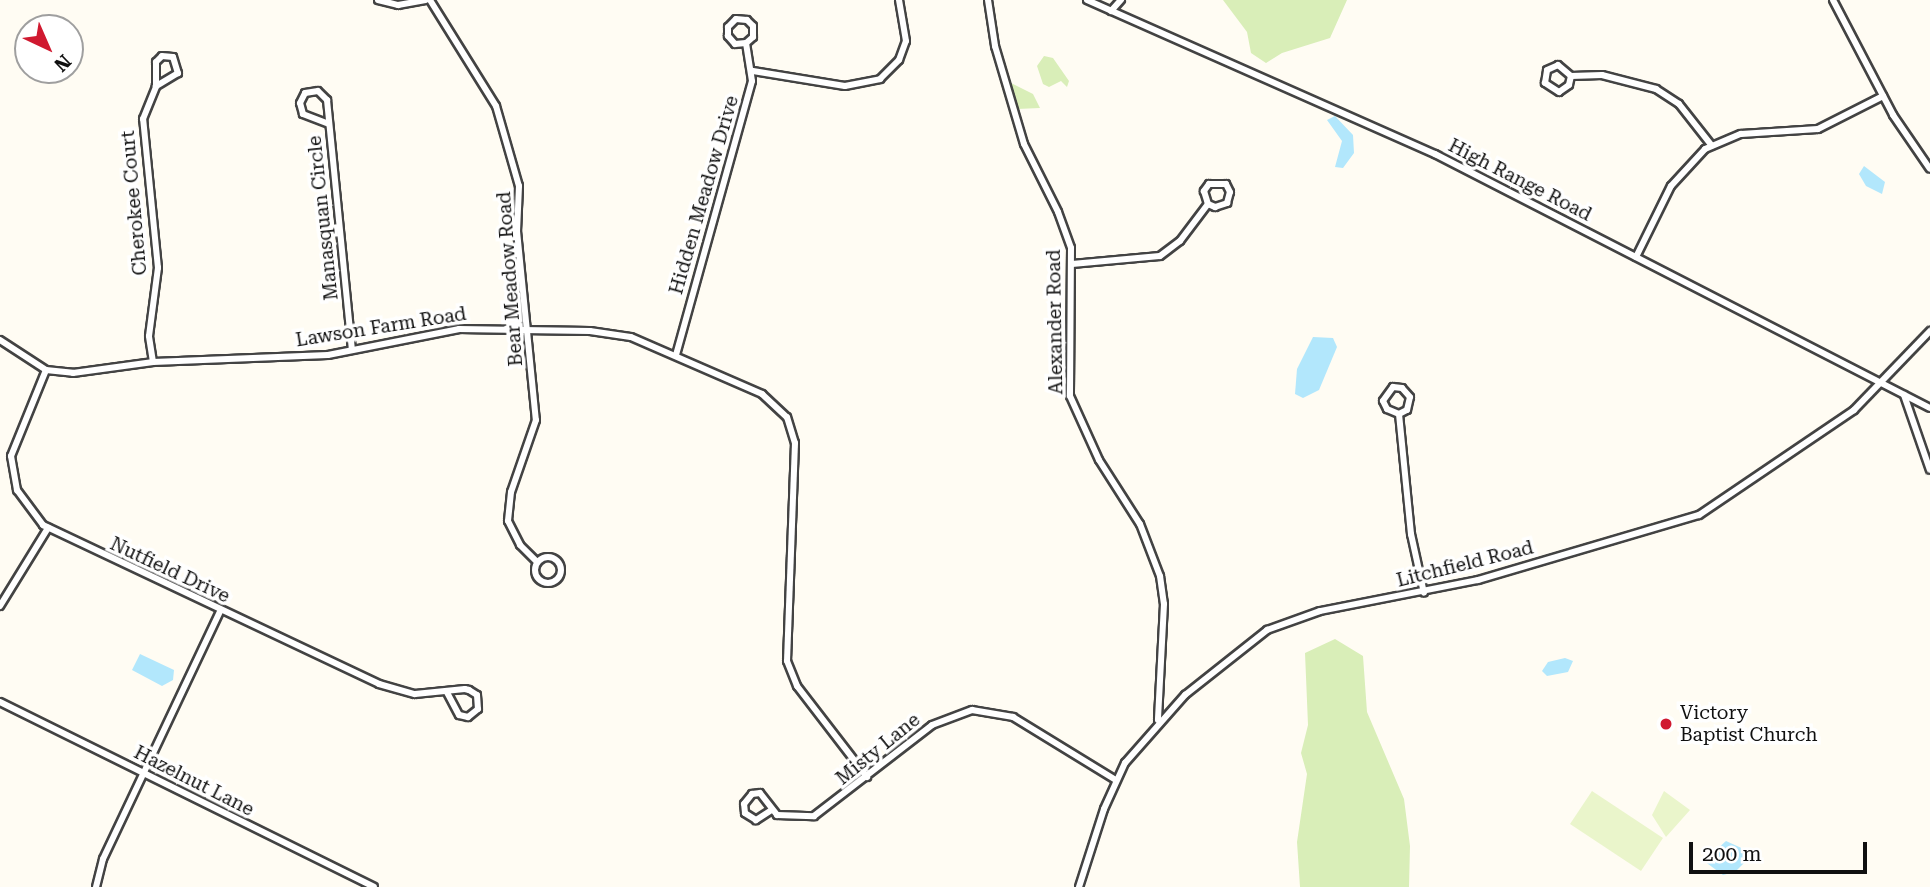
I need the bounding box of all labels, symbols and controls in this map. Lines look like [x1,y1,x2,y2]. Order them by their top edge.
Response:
north arrow [14,14,84,84]
text: N [49,50,76,76]
street label: Hidden Meadow Drive [665,93,743,297]
street label: Cherokee Court [116,130,152,276]
street label: High Range Road [1445,134,1595,226]
street label: Manasquan Circle [303,135,343,301]
street label: Bear Meadow Road [493,191,527,367]
street label: Alexander Road [1042,249,1068,395]
street label: Lawson Farm Road [294,302,468,352]
street label: Nutfield Drive [107,532,233,608]
street label: Litchfield Road [1394,536,1536,592]
place label: Victory Baptist Church [1680,702,1818,746]
street label: Misty Lane [831,708,925,790]
marker: Victory Baptist Church [1658,716,1674,732]
street label: Hazelnut Lane [130,741,258,821]
scale bar [1692,828,1870,872]
text: 200 m [1702,842,1762,866]

